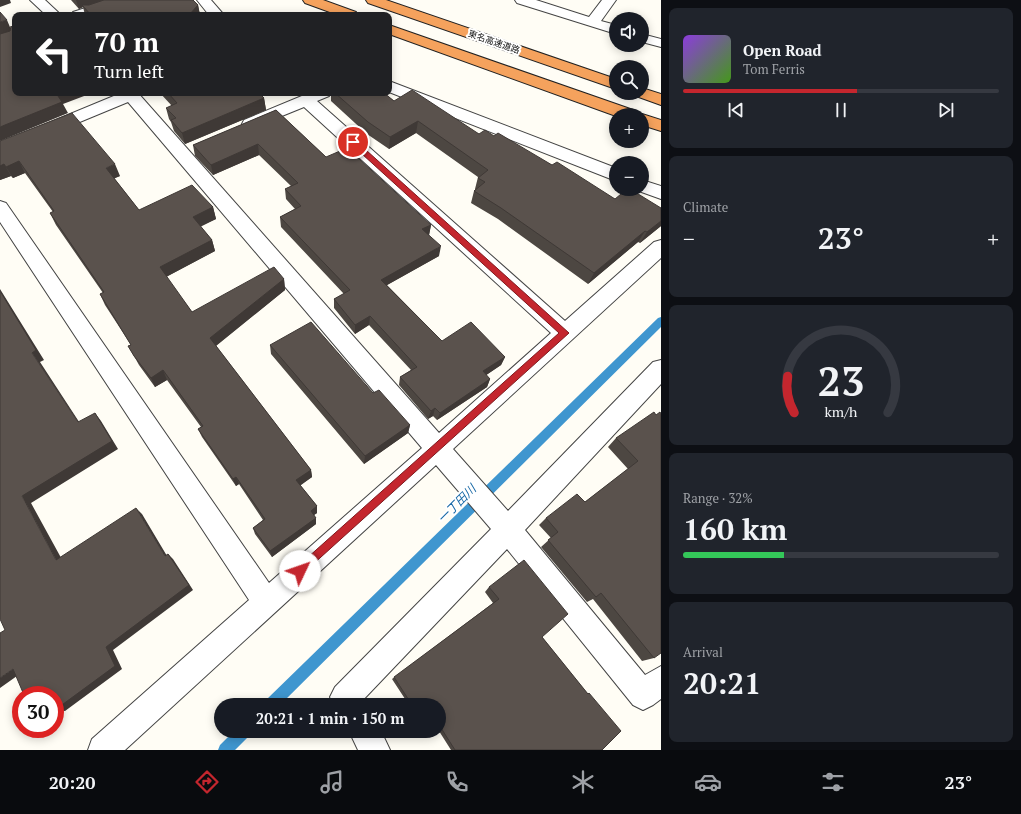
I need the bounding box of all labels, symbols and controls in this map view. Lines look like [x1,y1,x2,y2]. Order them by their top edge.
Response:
map controls [609,12,649,196]
button: sound [609,12,649,52]
text: 70 m [94,23,159,60]
icon: left [28,28,80,80]
street label: 東名高速道路 [467,28,521,56]
text: Open Road [743,40,822,60]
text: Turn left [94,59,164,83]
button: search [609,60,649,100]
text: Tom Ferris [743,60,805,78]
icon: previous [725,99,747,121]
icon: pause [830,99,852,121]
icon: next [935,99,957,121]
button: + [609,108,649,148]
pin [336,125,370,159]
icon: arrive [342,131,364,153]
button: − [609,156,649,196]
text: Climate [683,198,728,216]
text: 23° [818,218,864,258]
text: − [683,224,695,253]
text: + [987,224,999,253]
text: 23 [817,353,865,408]
text: km/h [825,402,858,421]
water label: 一丁田川 [434,480,480,526]
text: Range · 32% [683,489,753,507]
text: 160 km [683,509,787,549]
position arrow [279,550,321,592]
text: Arrival [683,643,723,661]
text: 20:21 [683,663,761,703]
speed limit sign: 30 [12,686,64,738]
text: 20:21 · 1 min · 150 m [256,708,404,728]
icon: directions [193,768,221,796]
icon: music [318,768,346,796]
icon: phone [443,768,471,796]
icon: climate [569,768,597,796]
icon: car [694,768,722,796]
icon: filters [819,768,847,796]
text: 20:20 [49,770,96,794]
text: 23° [944,770,972,794]

